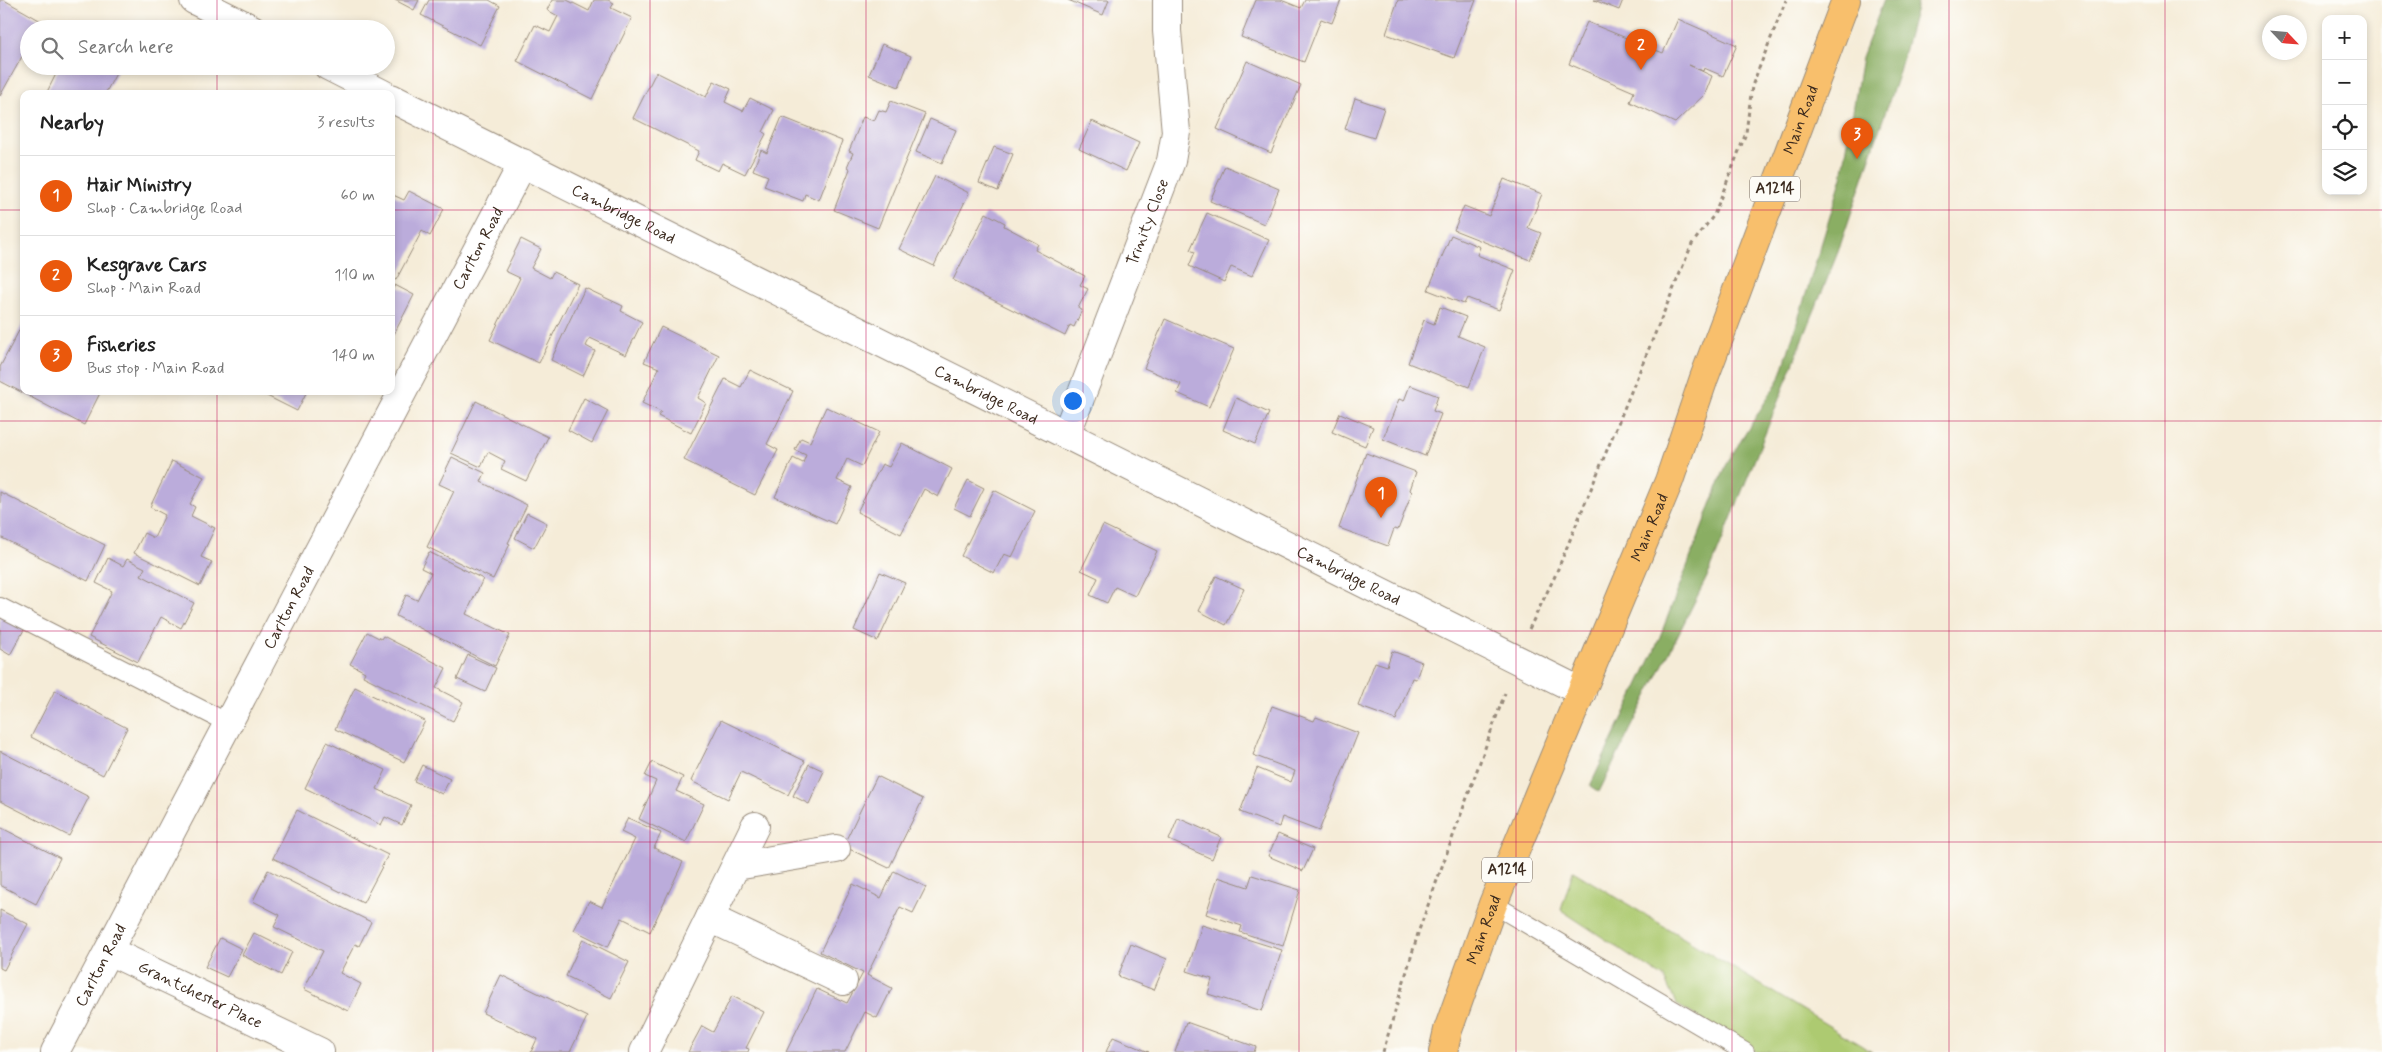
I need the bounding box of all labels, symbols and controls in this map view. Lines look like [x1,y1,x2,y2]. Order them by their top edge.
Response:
north arrow [2262,15,2307,60]
map controls [2322,15,2367,195]
button: + [2322,15,2367,60]
search box [20,20,395,75]
pin: 2 [1625,29,1657,70]
icon: search [38,34,66,62]
text: Search here [78,35,174,60]
button: − [2322,60,2367,105]
street label: Main Road [1778,82,1823,157]
button: locate [2322,105,2367,150]
text: Nearby [40,109,104,137]
text: 3 results [317,112,375,133]
pin: 3 [1841,118,1873,159]
button: layers [2322,150,2367,195]
text: Hair Ministry [87,173,192,198]
street label: Trinity Close [1121,176,1174,268]
road number: A1214 [1750,176,1800,202]
street label: Cambridge Road [568,179,679,249]
text: 1 [52,185,60,206]
text: 60 m [341,185,375,206]
text: Shop · Cambridge Road [87,198,242,219]
street label: Carlton Road [448,204,508,294]
text: Kesgrave Cars [87,253,207,278]
text: 2 [52,265,60,286]
text: 110 m [334,265,375,286]
text: Shop · Main Road [87,278,201,299]
text: Fisheries [87,333,156,358]
text: 3 [52,345,60,366]
text: 140 m [331,345,375,366]
text: Bus stop · Main Road [87,358,224,379]
street label: Cambridge Road [931,360,1042,430]
your location [1060,388,1086,414]
pin: 1 [1365,477,1397,518]
street label: Main Road [1626,490,1673,565]
street label: Cambridge Road [1293,541,1404,610]
street label: Carlton Road [258,563,319,653]
road number: A1214 [1482,858,1532,882]
street label: Main Road [1462,892,1506,967]
street label: Carlton Road [70,920,131,1010]
street label: Grantchester Place [135,956,266,1033]

